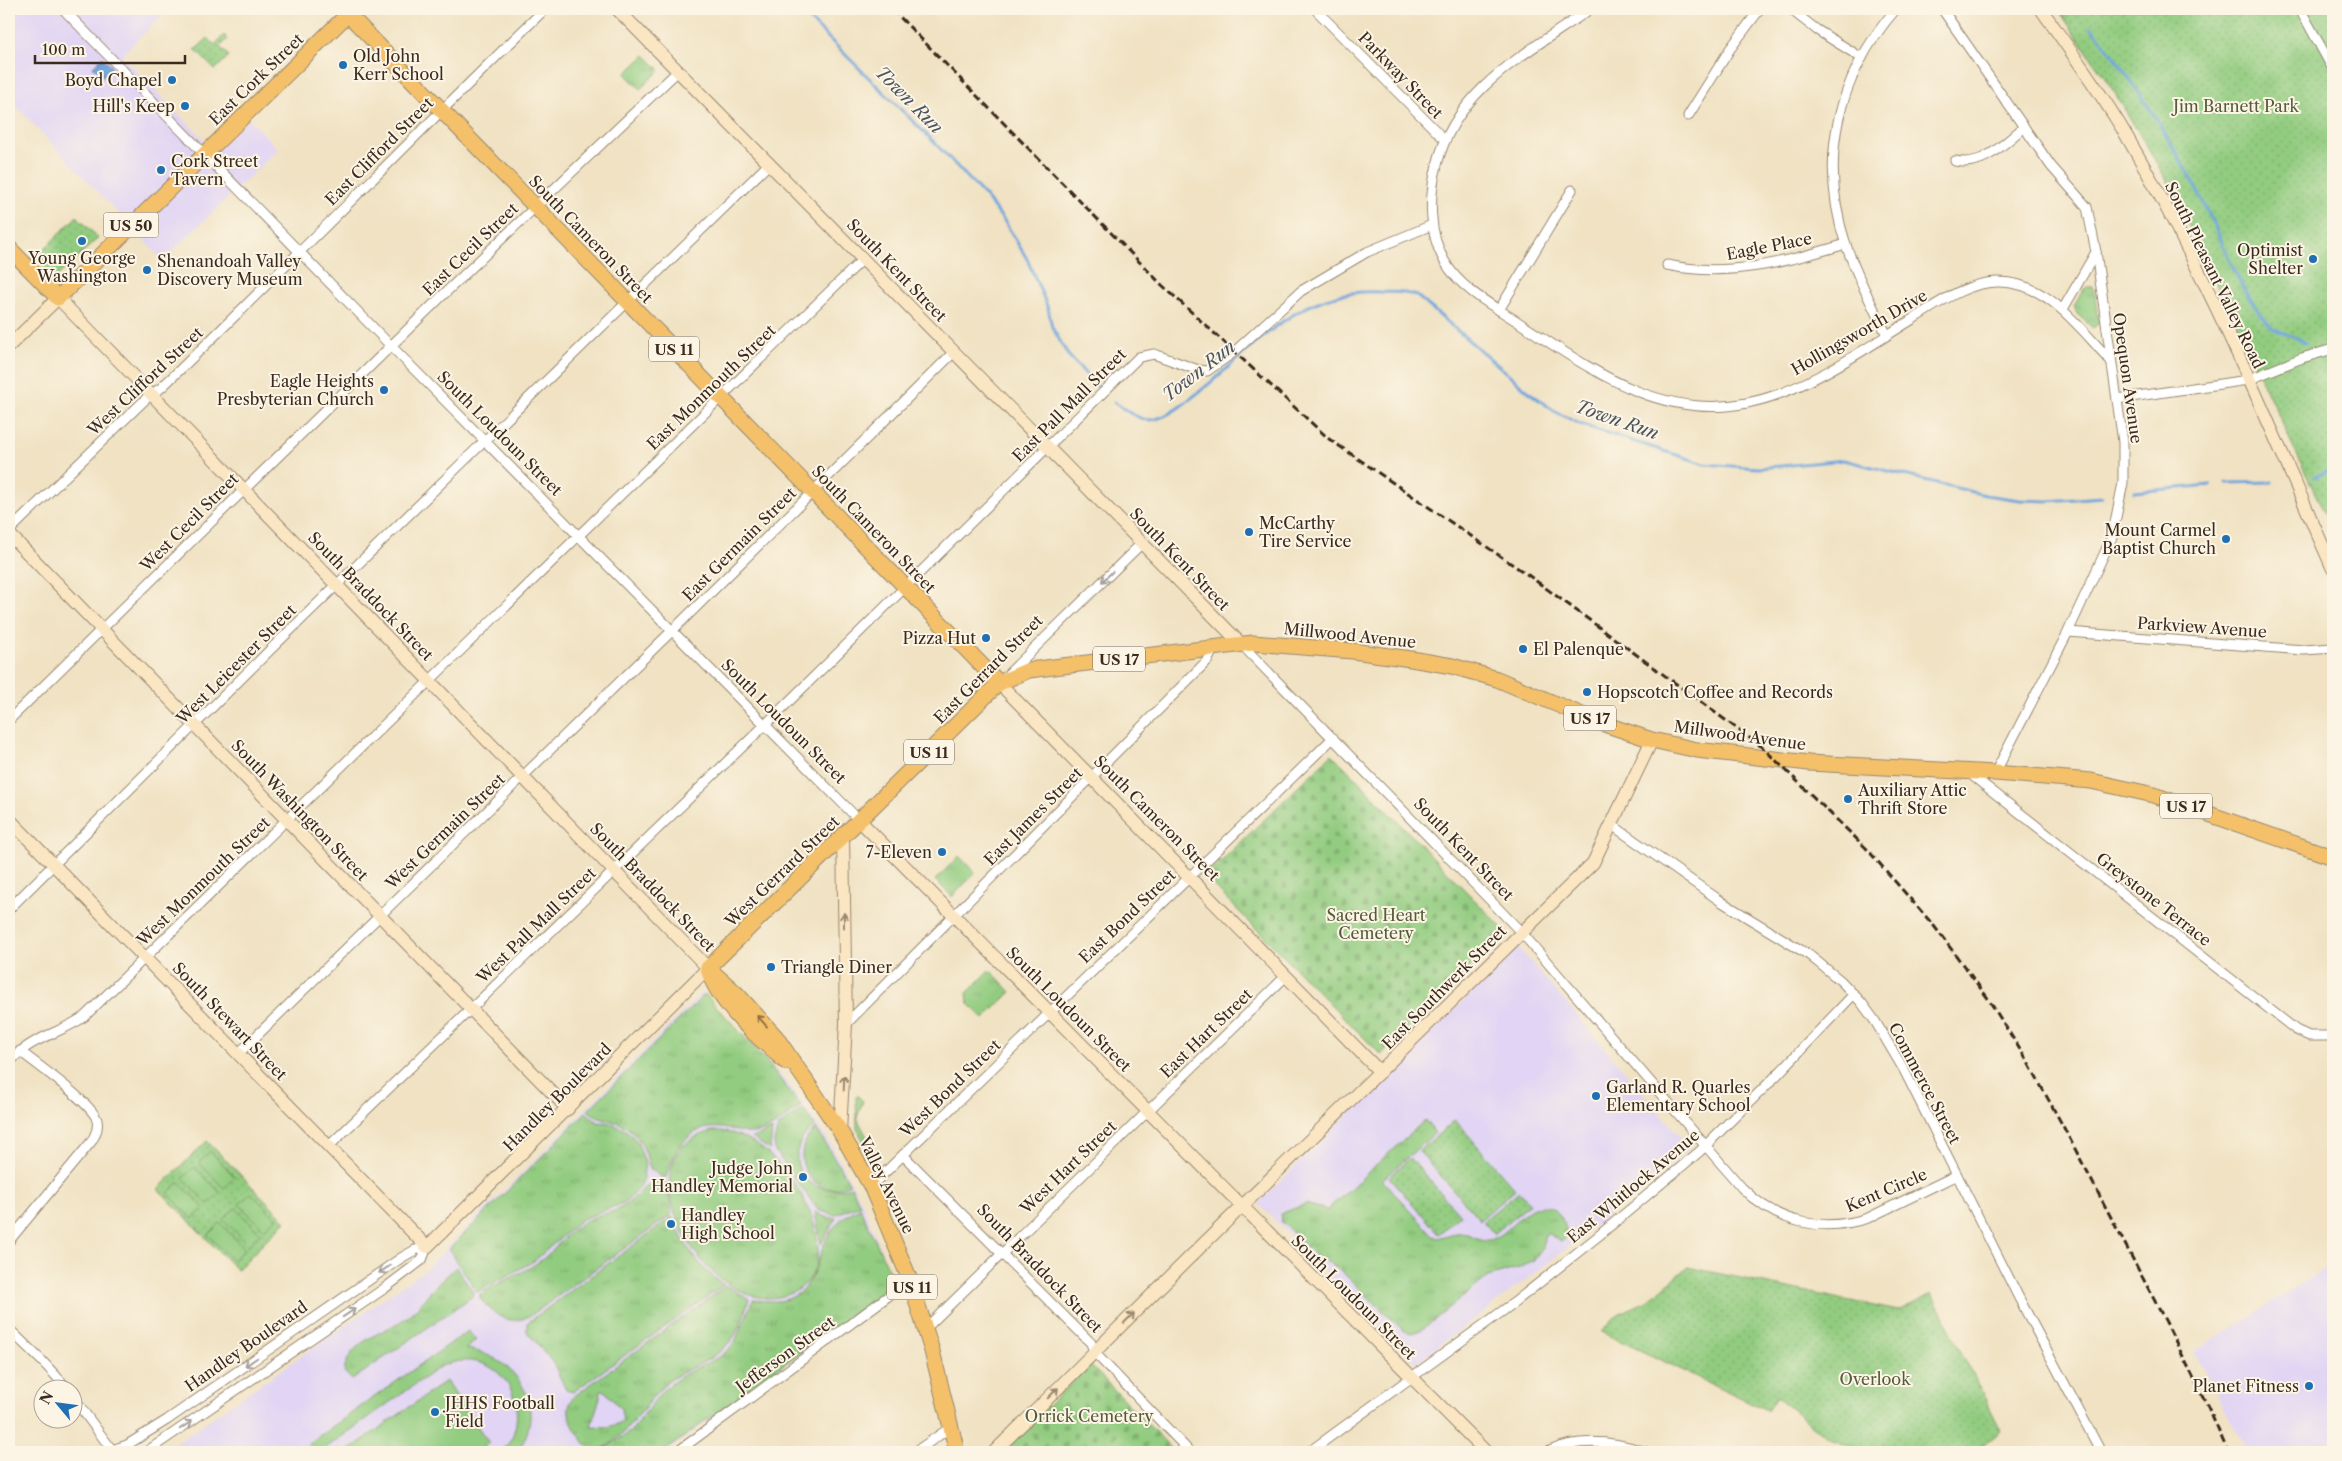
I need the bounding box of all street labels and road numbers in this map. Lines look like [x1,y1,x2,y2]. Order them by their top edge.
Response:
street label: Parkway Street [1354,27,1448,123]
street label: East Cork Street [205,29,308,129]
street label: East Clifford Street [321,93,437,209]
street label: South Cameron Street [525,171,657,307]
street label: South Pleasant Valley Road [2161,178,2269,372]
street label: East Cecil Street [418,198,522,300]
road number: US 50 [104,212,158,238]
street label: South Kent Street [843,214,951,326]
street label: Eagle Place [1724,228,1814,264]
street label: Hollingsworth Drive [1787,285,1931,379]
street label: Opequon Avenue [2109,311,2147,445]
street label: East Monmouth Street [642,320,780,454]
street label: West Clifford Street [82,322,207,440]
road number: US 11 [649,336,699,362]
street label: East Pall Mall Street [1008,344,1130,466]
street label: South Loudoun Street [433,366,567,500]
street label: South Cameron Street [808,461,940,597]
street label: West Cecil Street [135,468,243,576]
street label: East Germain Street [678,483,800,605]
street label: South Kent Street [1126,503,1234,615]
street label: South Braddock Street [304,527,438,665]
street label: West Leicester Street [171,600,300,729]
street label: East Gerrard Street [929,610,1047,728]
street label: Parkview Avenue [2137,612,2268,642]
street label: Millwood Avenue [1283,618,1417,652]
road number: US 17 [1093,646,1145,672]
street label: South Loudoun Street [717,654,851,788]
road number: US 17 [1564,706,1616,730]
street label: Millwood Avenue [1673,716,1807,754]
street label: South Washington Street [227,735,373,885]
road number: US 11 [904,740,954,764]
street label: South Cameron Street [1090,751,1224,885]
street label: East James Street [980,763,1086,869]
street label: West Germain Street [380,769,509,894]
street label: South Kent Street [1410,793,1518,905]
road number: US 17 [2160,794,2212,818]
street label: West Gerrard Street [720,811,844,932]
street label: West Monmouth Street [132,812,274,950]
street label: South Braddock Street [586,818,720,956]
street label: Greystone Terrace [2093,848,2216,950]
street label: West Pall Mall Street [471,863,600,988]
street label: East Bond Street [1075,865,1180,967]
street label: East Southwerk Street [1378,920,1511,1053]
street label: South Loudoun Street [1002,942,1136,1076]
street label: South Stewart Street [168,958,292,1084]
street label: East Hart Street [1156,984,1256,1082]
street label: Commerce Street [1885,1019,1966,1147]
street label: West Bond Street [895,1035,1005,1142]
street label: Handley Boulevard [499,1038,616,1155]
street label: West Hart Street [1015,1116,1120,1219]
street label: East Whitlock Avenue [1563,1125,1703,1247]
street label: Valley Avenue [854,1132,919,1237]
street label: Kent Circle [1842,1164,1930,1216]
street label: South Braddock Street [973,1199,1107,1337]
street label: South Loudoun Street [1287,1230,1421,1364]
road number: US 11 [887,1274,937,1300]
street label: Handley Boulevard [181,1296,311,1396]
street label: Jefferson Street [729,1311,839,1398]

